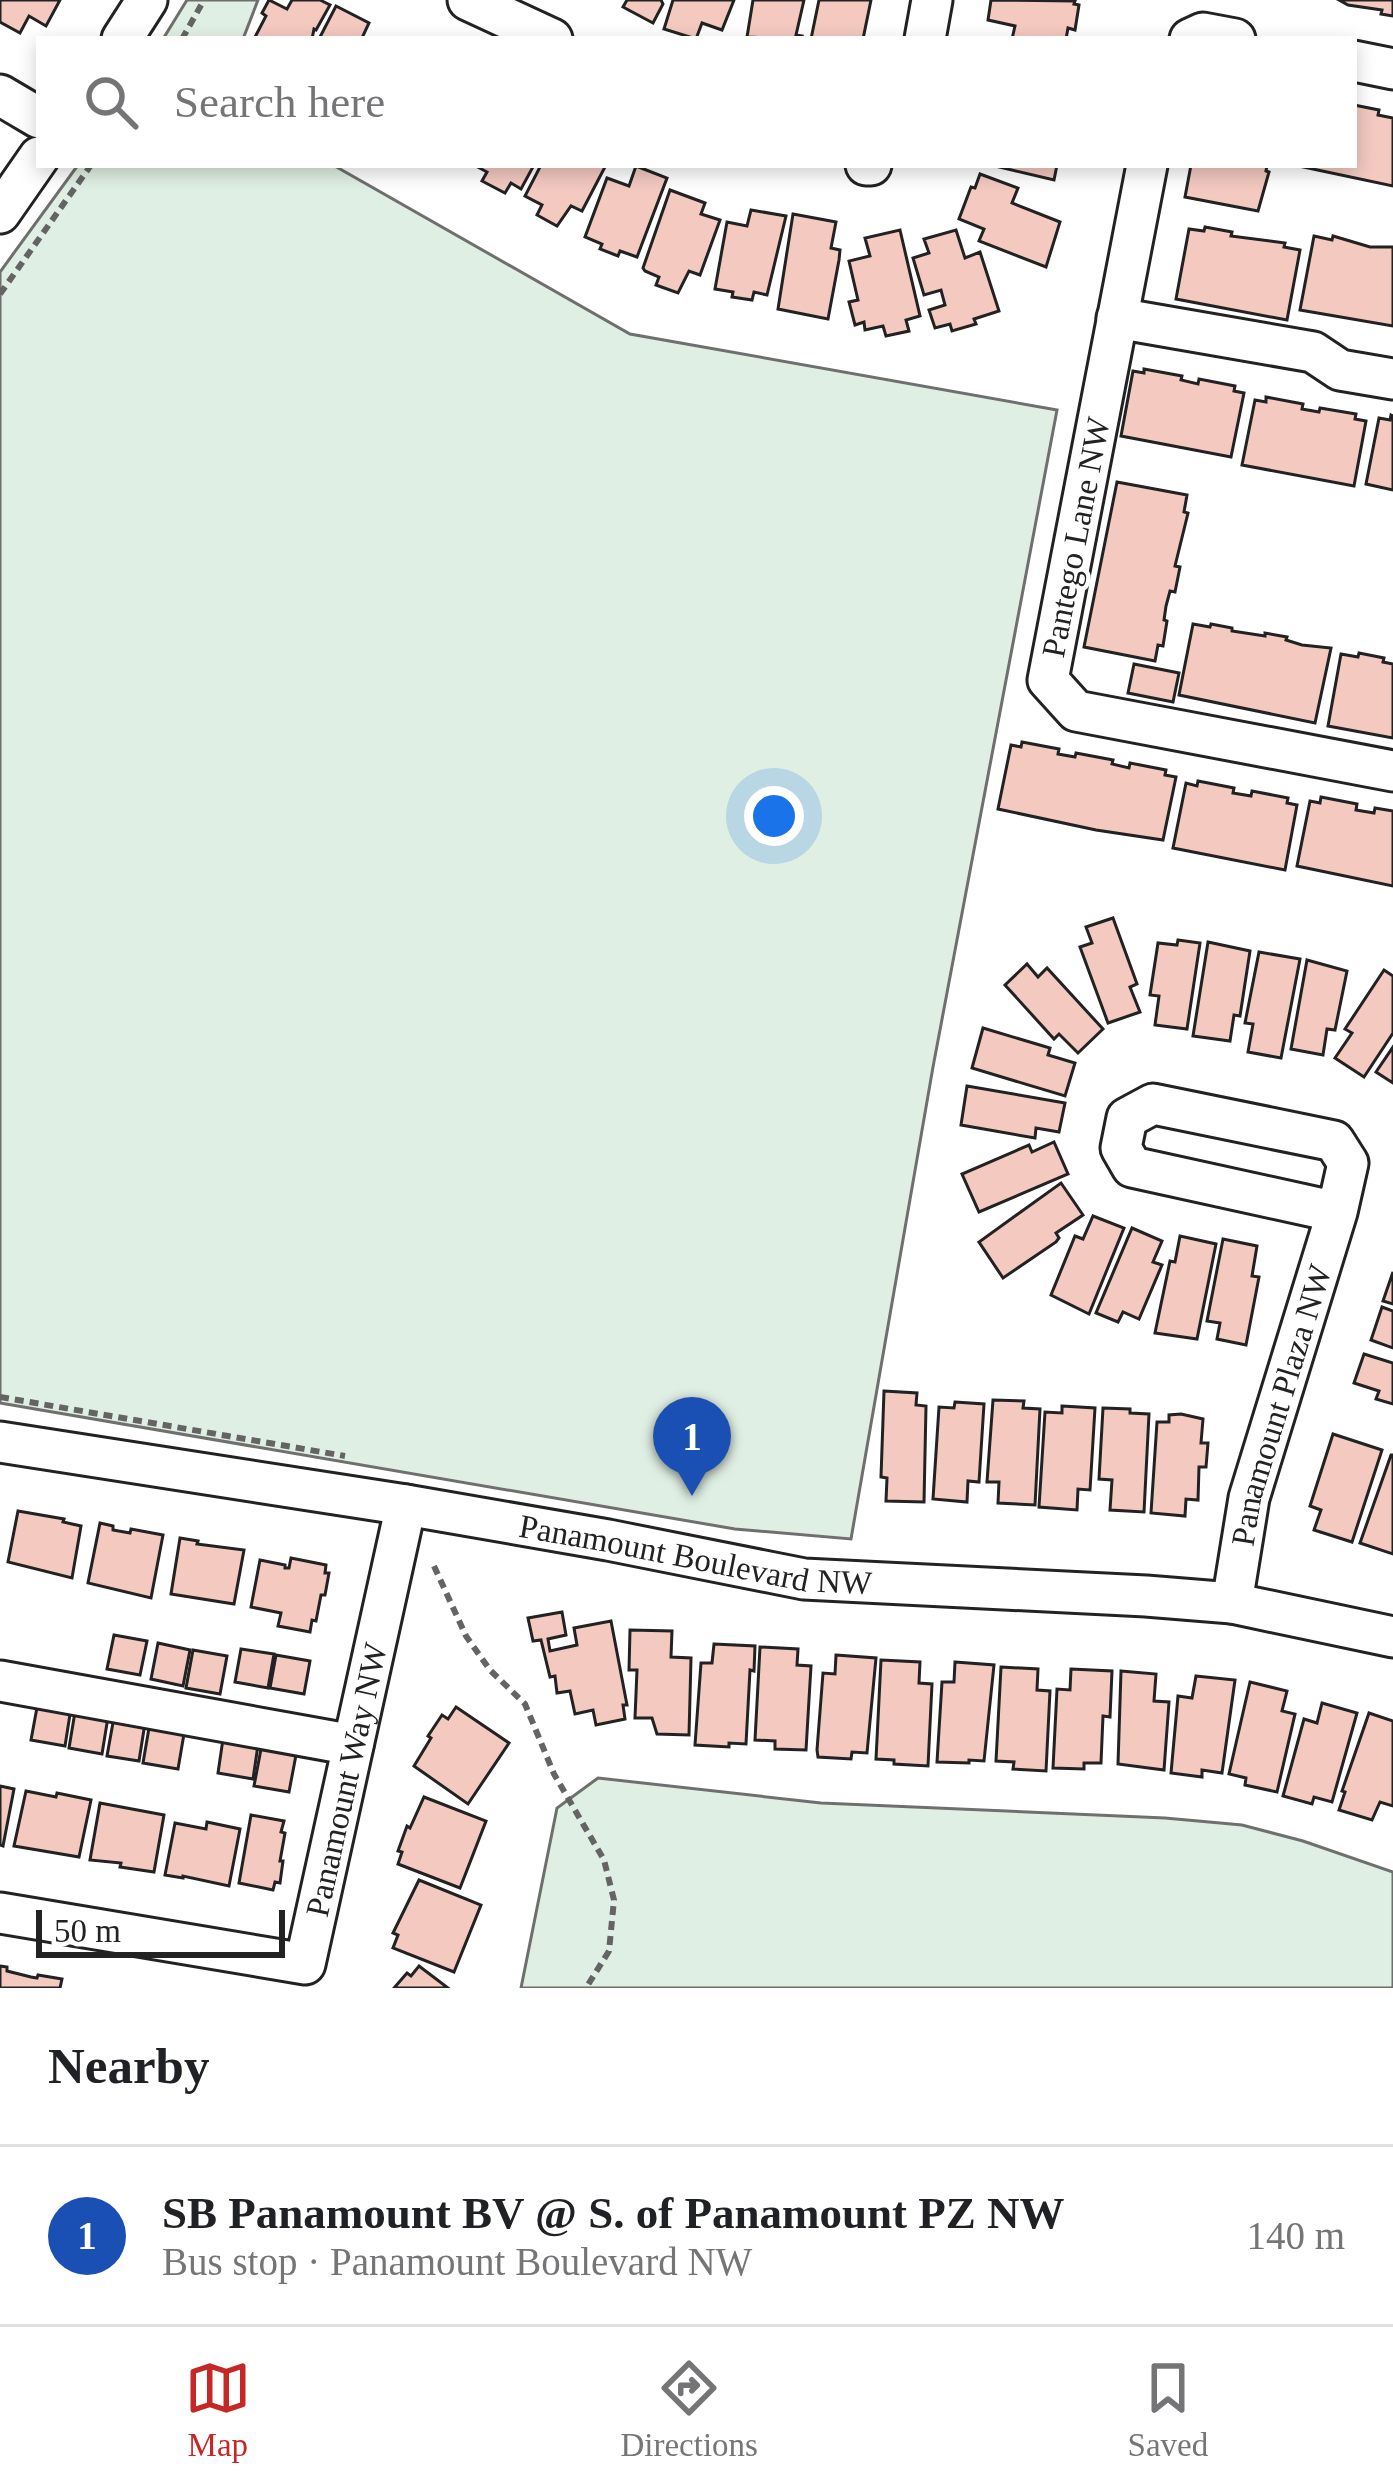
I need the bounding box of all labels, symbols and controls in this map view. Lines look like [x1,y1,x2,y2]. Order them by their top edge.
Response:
search box [36,36,1357,168]
icon: search [78,69,144,135]
text: Search here [174,77,385,127]
street label: Pantego Lane NW [1035,413,1117,660]
your location [744,786,804,846]
street label: Panamount Plaza NW [1225,1260,1339,1549]
pin: 1 [653,1397,731,1496]
street label: Panamount Boulevard NW [516,1508,874,1601]
street label: Panamount Way NW [299,1639,394,1920]
scale bar [36,1904,285,1957]
text: 50 m [54,1913,121,1949]
text: Nearby [48,2038,209,2094]
text: SB Panamount BV @ S. of Panamount PZ NW [162,2188,1064,2238]
text: 1 [77,2214,97,2257]
text: 140 m [1246,2214,1345,2257]
text: Bus stop · Panamount Boulevard NW [162,2240,752,2283]
tab: Map [185,2355,251,2464]
tab: Directions [620,2355,758,2464]
tab: Saved [1128,2355,1208,2464]

